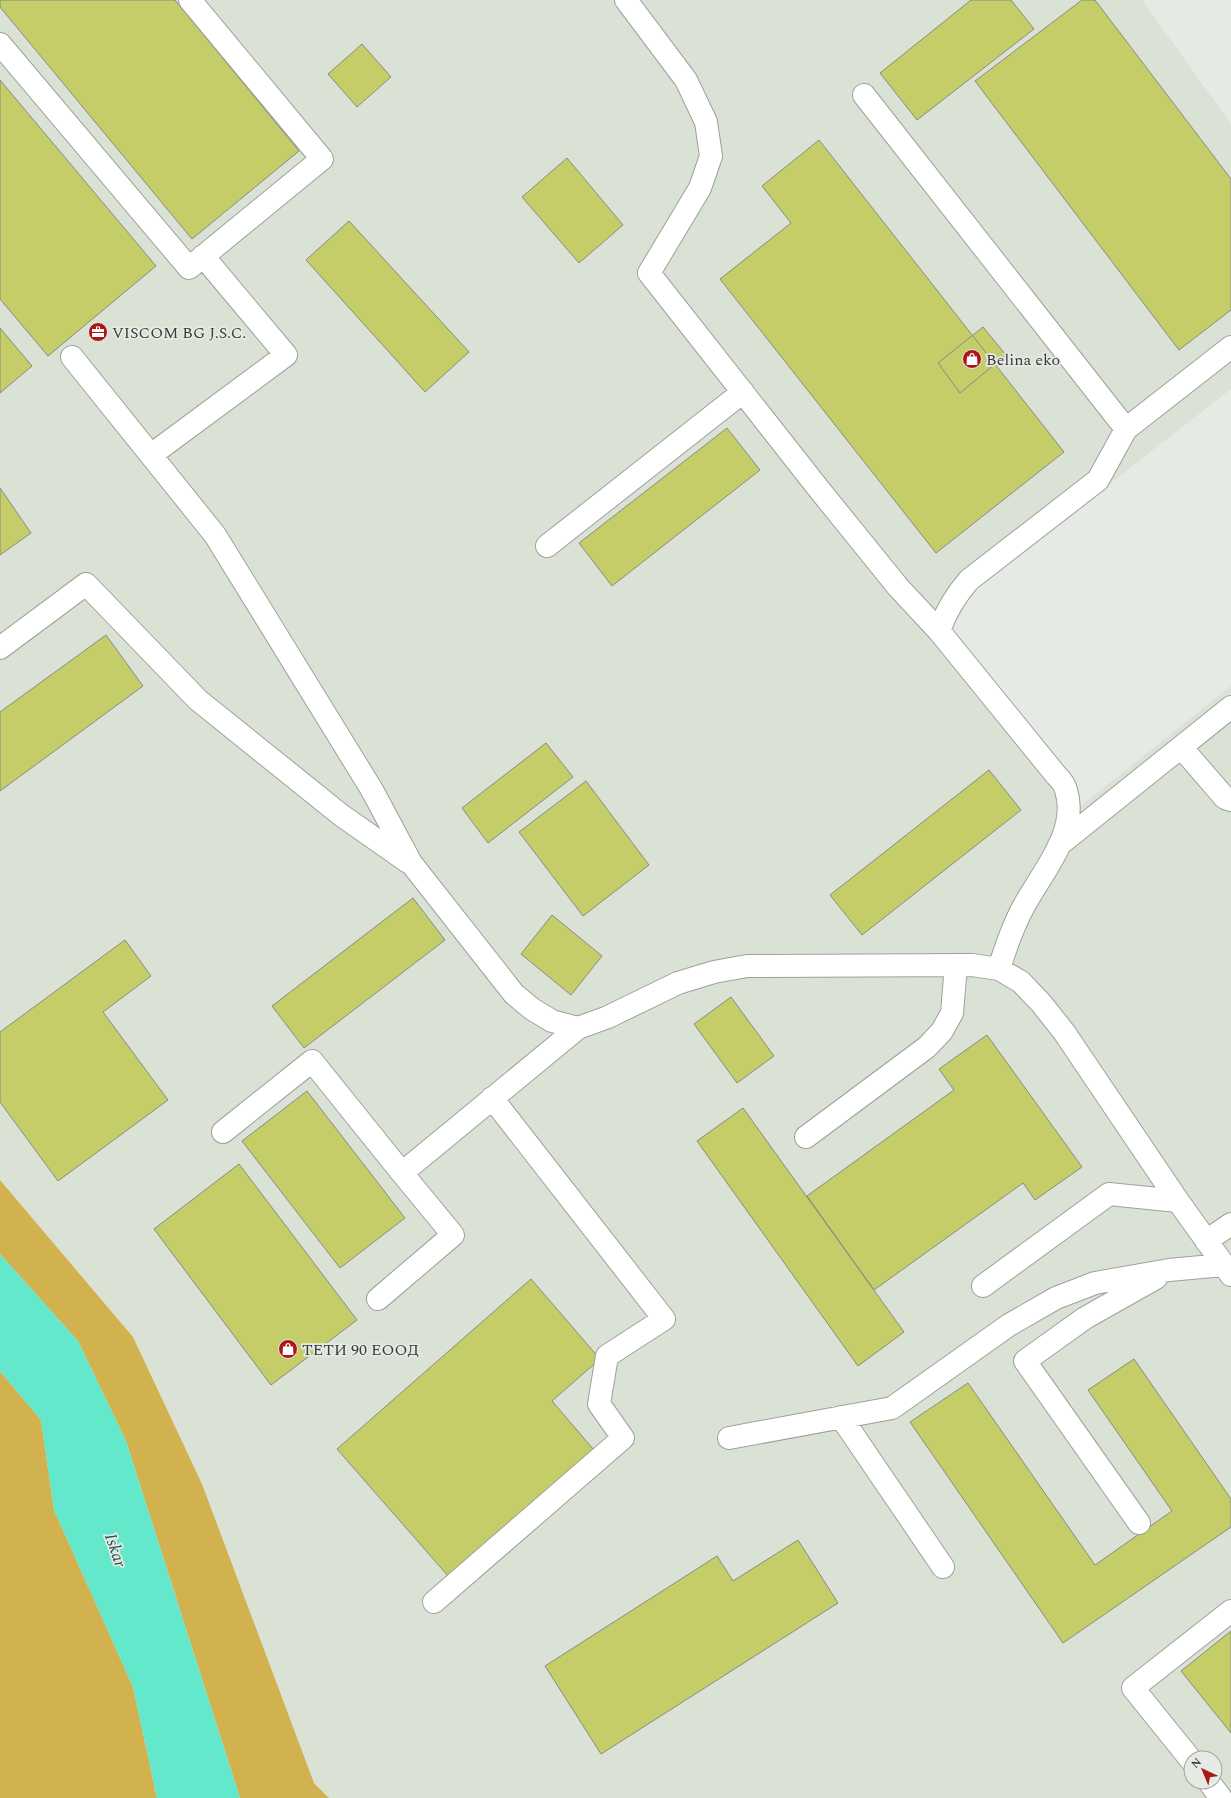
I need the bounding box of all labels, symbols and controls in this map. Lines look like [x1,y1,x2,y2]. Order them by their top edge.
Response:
office icon: VISCOM BG J.S.C. [87,321,109,343]
place label: VISCOM BG J.S.C. [112,321,246,345]
shop icon: Belina eko [961,348,983,370]
place label: Belina eko [986,348,1060,372]
shop icon: ТЕТИ 90 ЕООД [277,1338,299,1360]
place label: ТЕТИ 90 ЕООД [302,1338,419,1362]
water label: Iskar [97,1530,133,1571]
north arrow [1183,1750,1223,1790]
text: N [1187,1754,1206,1772]

